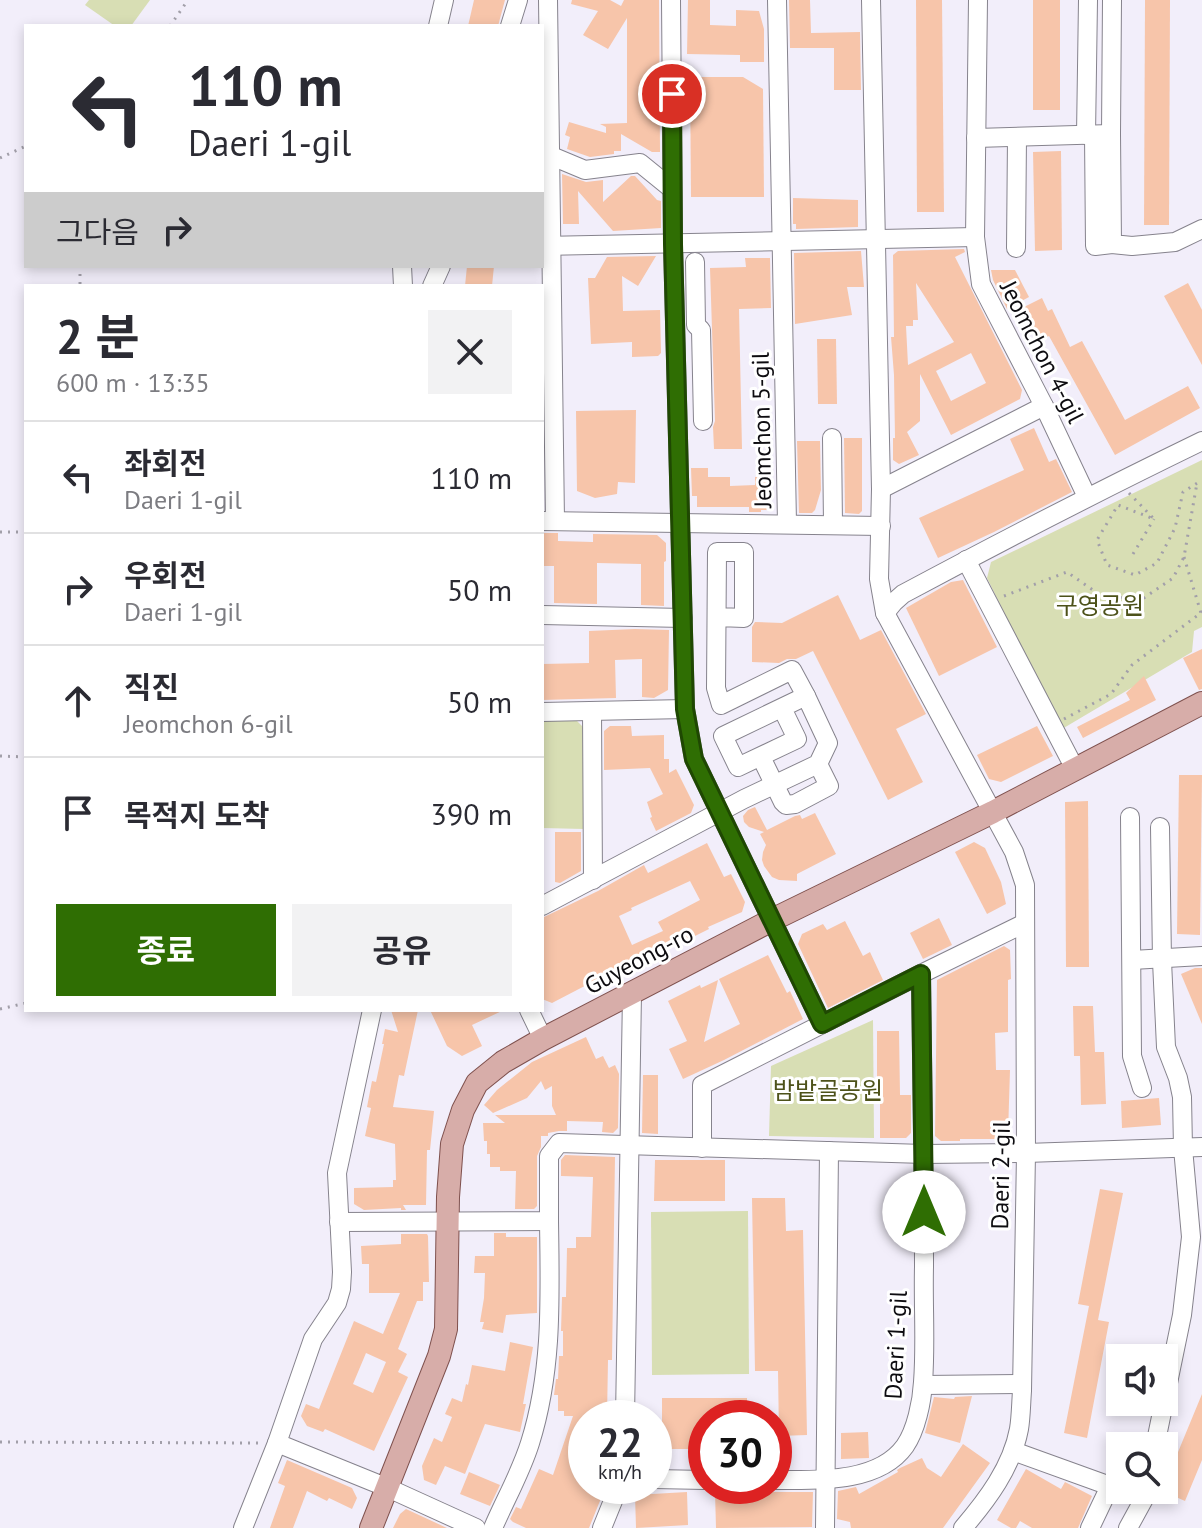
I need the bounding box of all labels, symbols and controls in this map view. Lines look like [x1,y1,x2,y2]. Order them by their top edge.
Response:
text: 110 m [188,49,343,121]
icon: left [56,56,160,160]
pin [638,60,706,128]
icon: arrive [650,72,694,116]
text: Daeri 1-gil [188,119,351,166]
icon: right [155,208,199,252]
text: 그다음 [56,212,139,251]
street label: Jeomchon 4-gil [993,274,1092,428]
text: 2 분 [56,305,140,367]
button: close [428,310,512,394]
street label: Jeomchon 5-gil [745,352,778,509]
text: 600 m · 13:35 [56,366,210,399]
text: 좌회전 [124,443,207,482]
icon: left [56,455,100,499]
text: 110 m [431,458,512,497]
text: Daeri 1-gil [124,483,242,516]
text: 우회전 [124,555,207,594]
icon: right [56,567,100,611]
text: 50 m [447,570,512,609]
park label: 구영공원 [1056,590,1144,621]
text: Daeri 1-gil [124,595,242,628]
text: 직진 [124,667,179,706]
icon: ahead [56,679,100,723]
text: 50 m [447,682,512,721]
text: Jeomchon 6-gil [124,707,293,740]
icon: arrive [56,791,100,835]
text: 390 m [431,794,512,833]
text: 목적지 도착 [124,795,270,834]
button: 종료 [56,904,276,996]
button: 공유 [292,904,512,996]
street label: Guyeong-ro [579,918,699,1001]
park label: 밤밭골공원 [773,1075,883,1106]
street label: Daeri 2-gil [984,1120,1017,1230]
position arrow [882,1170,966,1254]
street label: Daeri 1-gil [877,1290,914,1400]
map controls [1106,1344,1178,1504]
button: sound [1106,1344,1178,1416]
speed limit sign: 30 [688,1400,792,1504]
text: 22 [597,1416,643,1468]
button: search [1106,1432,1178,1504]
text: km/h [598,1459,642,1485]

